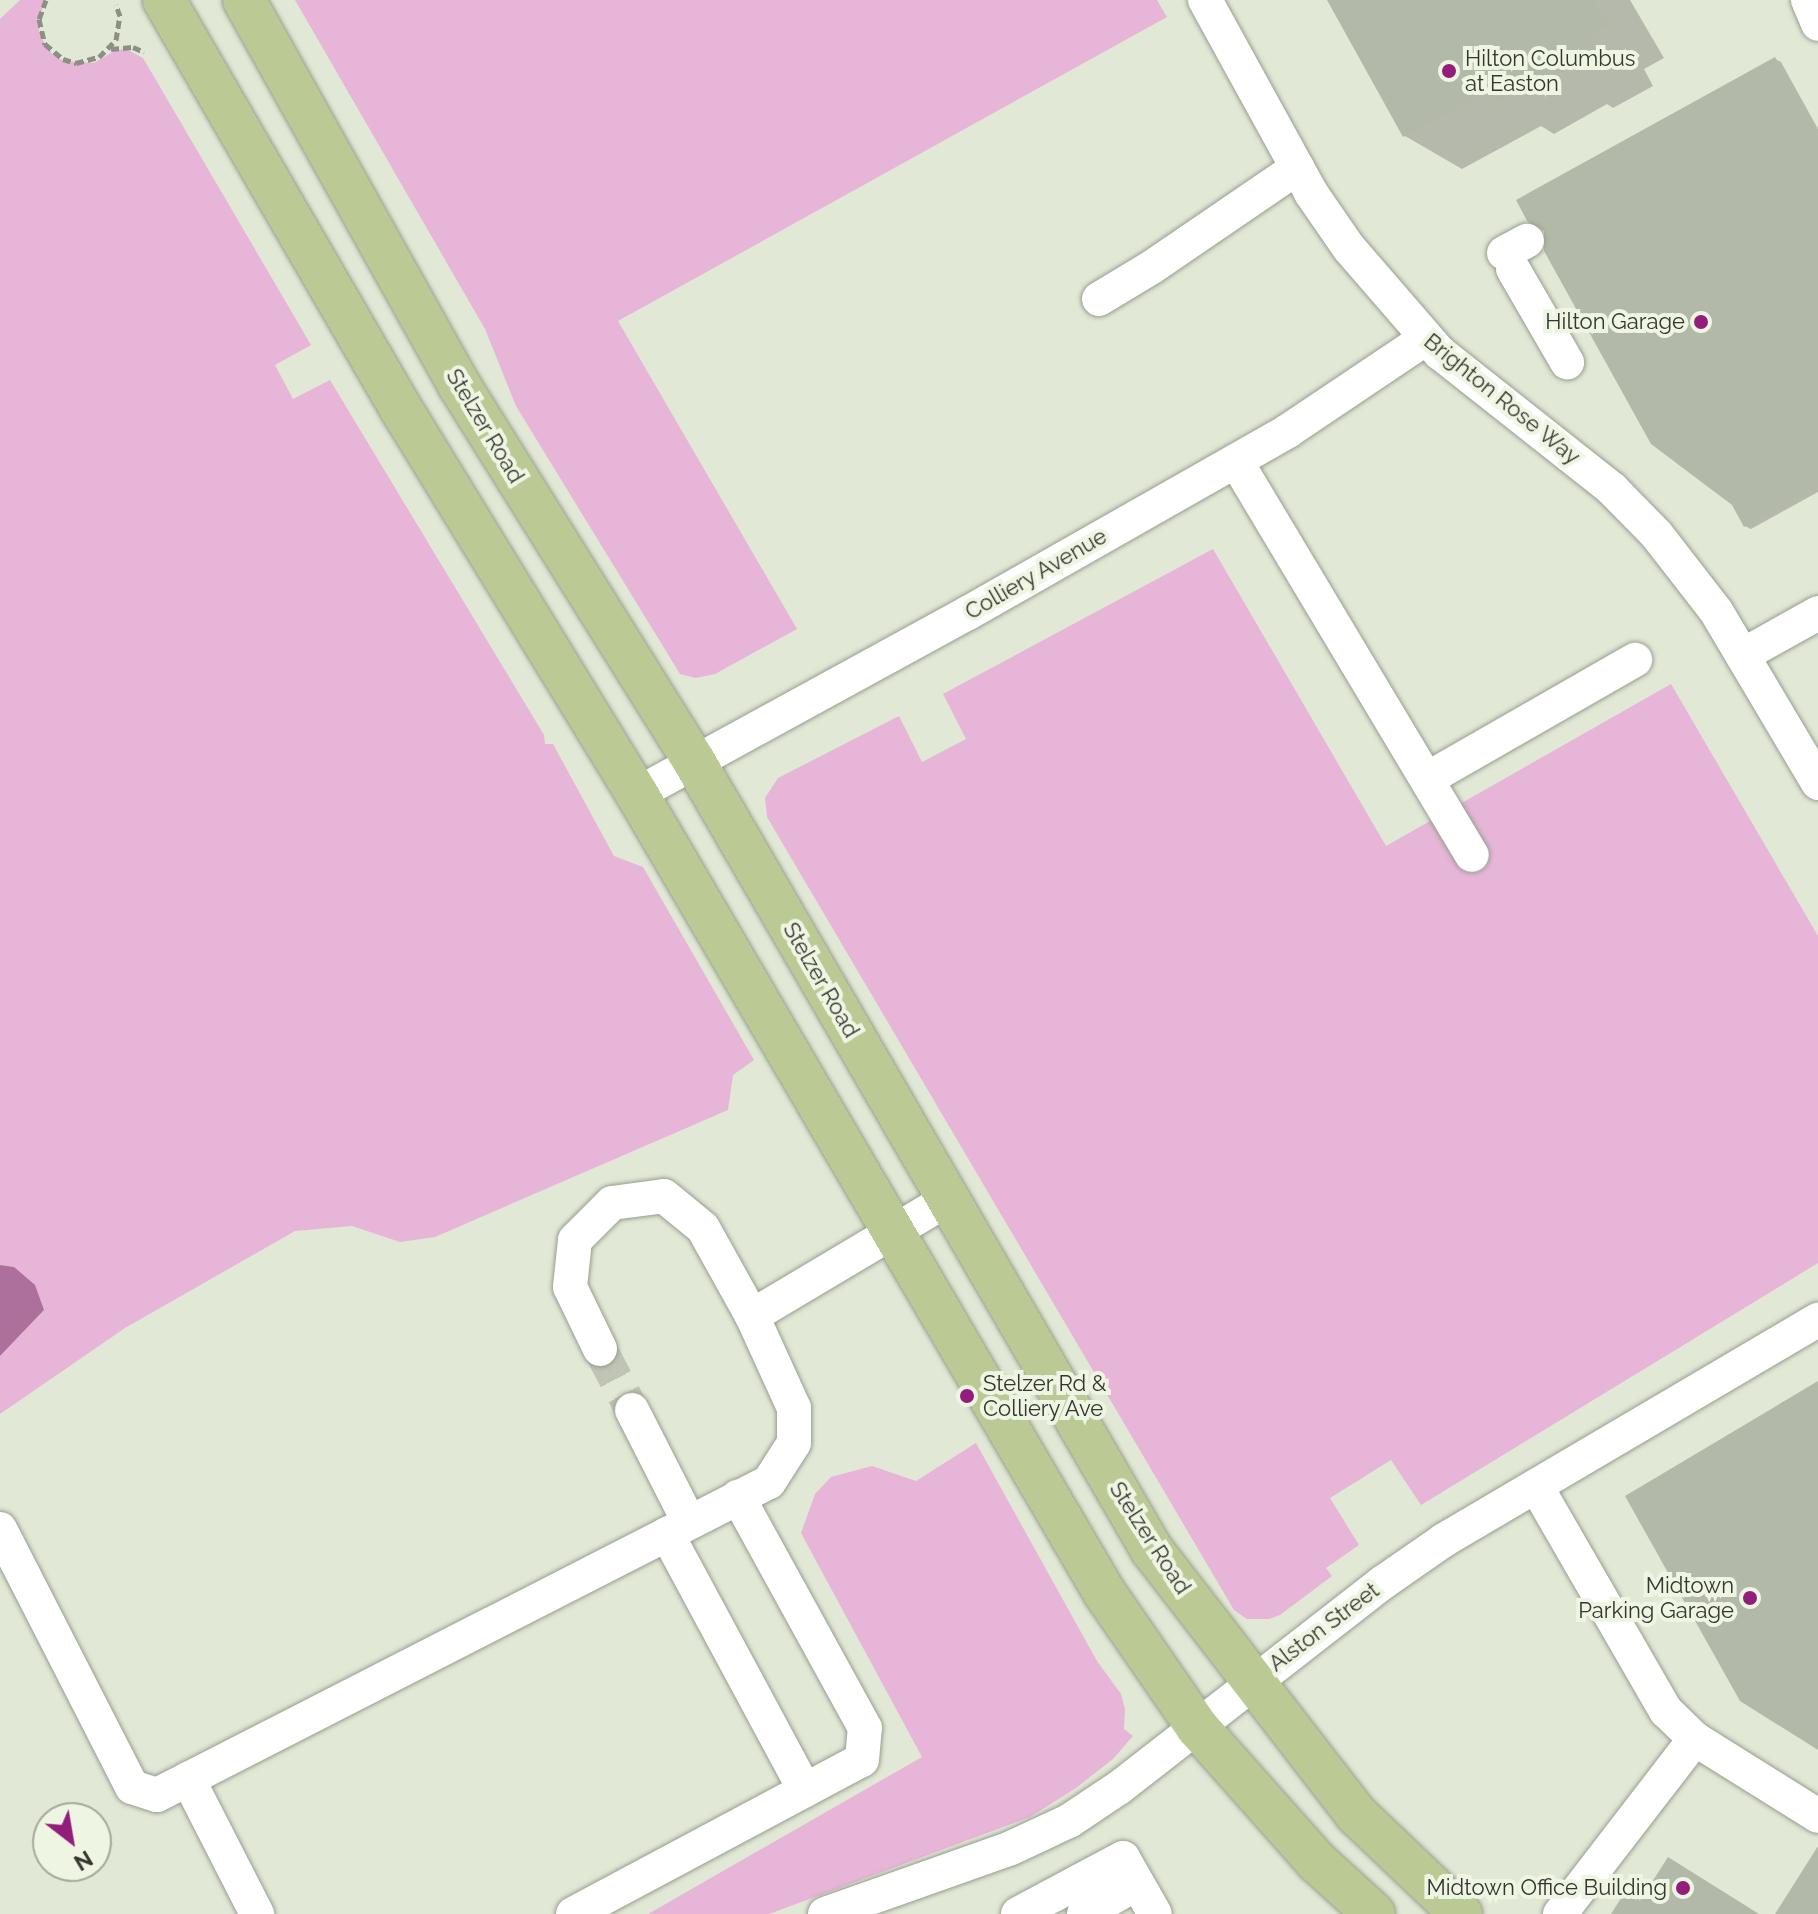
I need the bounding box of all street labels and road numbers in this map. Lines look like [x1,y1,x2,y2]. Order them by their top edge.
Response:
street label: Brighton Rose Way [1418,328,1586,470]
street label: Stelzer Road [441,364,529,488]
street label: Colliery Avenue [960,522,1112,626]
street label: Stelzer Road [777,918,865,1042]
street label: Stelzer Road [1104,1477,1196,1599]
street label: Alston Street [1264,1577,1384,1677]

